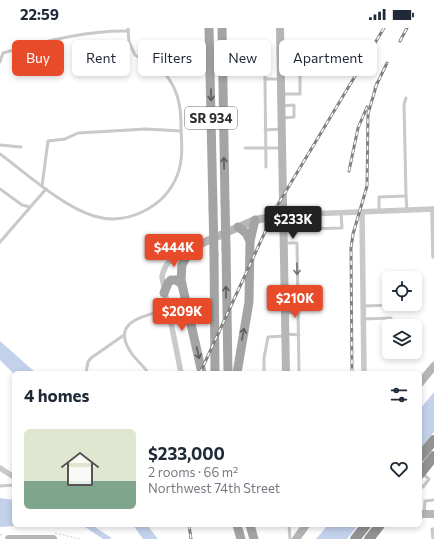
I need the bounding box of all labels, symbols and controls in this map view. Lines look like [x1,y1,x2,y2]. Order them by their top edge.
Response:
text: 22:59 [20,5,59,23]
chip: Buy [12,40,64,76]
chip: Rent [72,40,130,76]
chip: Filters [138,40,206,76]
chip: New [214,40,271,76]
chip: Apartment [279,40,377,76]
one-way arrow [207,88,215,101]
road number: SR 934 [185,107,237,129]
one-way arrow [221,157,228,170]
pin: $233K [265,206,321,240]
text: $233K [273,211,313,227]
pin: $444K [146,234,202,268]
text: $444K [154,239,194,255]
one-way arrow [293,262,301,275]
map controls [382,271,422,359]
button: locate [382,271,422,311]
pin: $210K [267,285,323,319]
one-way arrow [222,286,230,299]
text: $210K [276,290,314,306]
pin: $209K [154,298,210,332]
text: $209K [162,303,202,319]
button: layers [382,319,422,359]
one-way arrow [239,328,247,341]
one-way arrow [194,346,202,359]
icon: filters [388,384,410,406]
text: 4 homes [24,385,89,406]
text: $233,000 [148,443,225,464]
icon: home [56,445,104,493]
icon: heart [388,458,410,480]
text: 2 rooms · 66 m² [148,464,238,480]
text: Northwest 74th Street [148,480,280,496]

